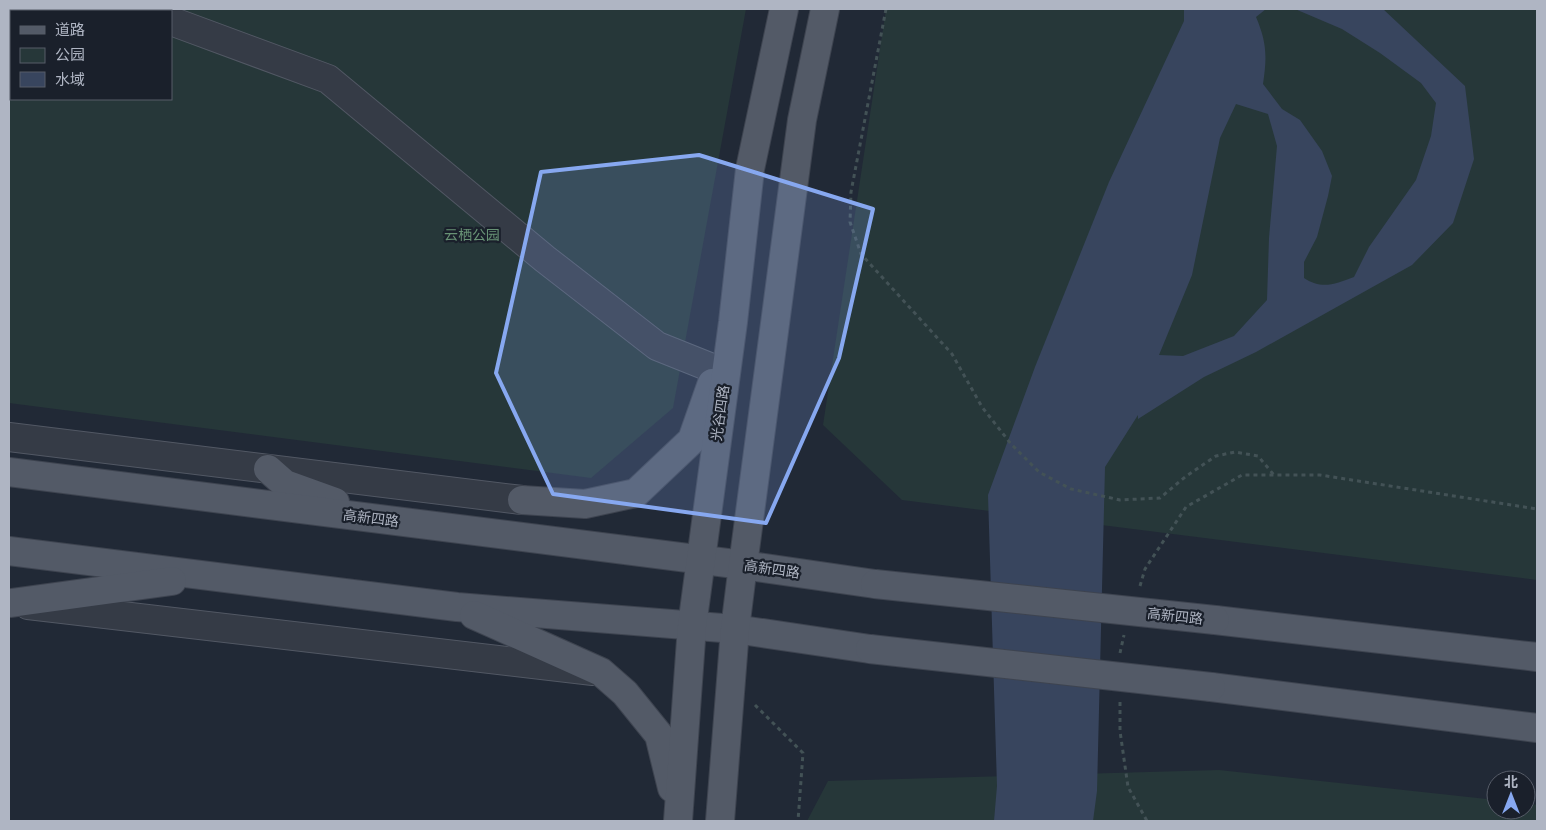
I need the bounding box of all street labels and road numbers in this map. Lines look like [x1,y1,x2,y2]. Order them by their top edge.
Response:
street label: 光谷四路 [707,384,733,442]
street label: 高新四路 [342,506,400,530]
street label: 高新四路 [743,556,801,582]
street label: 高新四路 [1146,604,1204,628]

